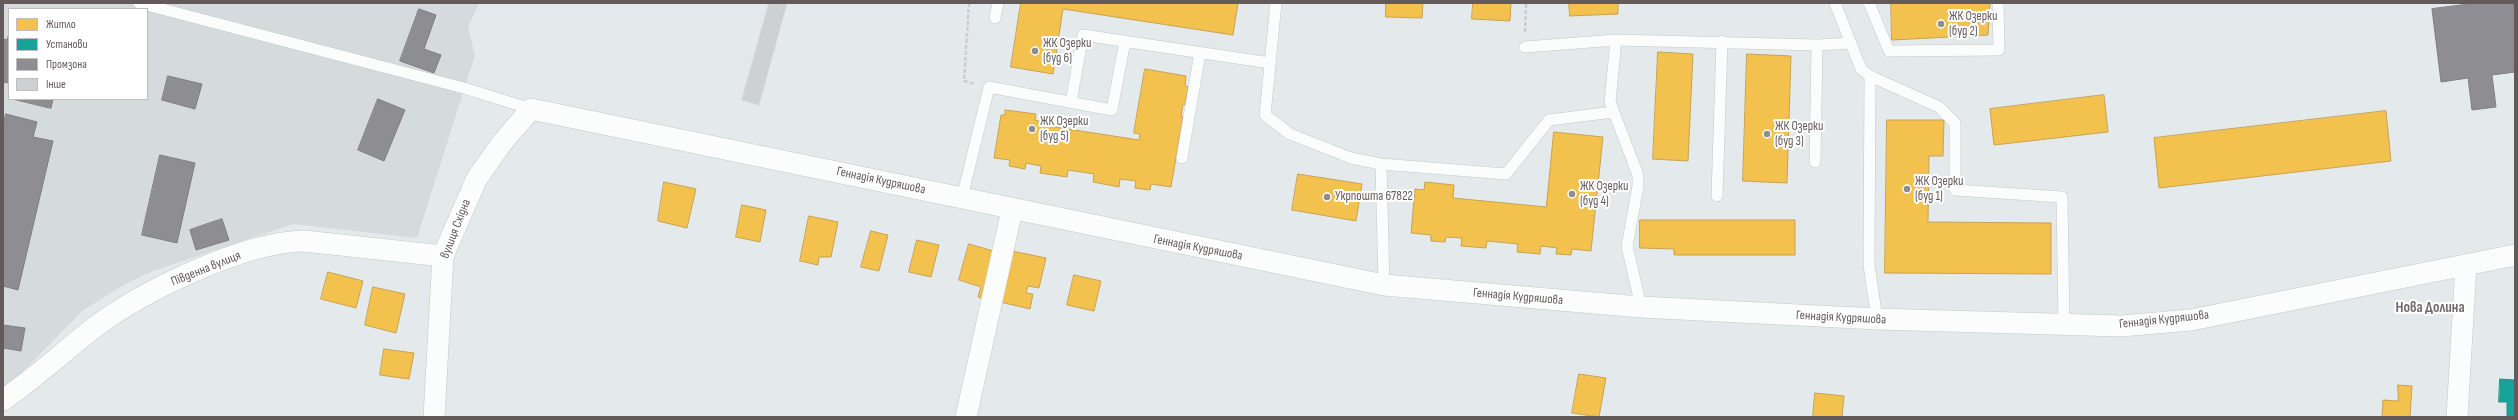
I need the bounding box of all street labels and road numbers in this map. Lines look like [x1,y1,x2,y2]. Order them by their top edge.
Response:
street label: Геннадія Кудряшова [835,164,927,198]
street label: вулиця Східна [438,197,474,261]
street label: Геннадія Кудряшова [1152,232,1244,264]
street label: Південна вулиця [169,248,243,290]
street label: Геннадія Кудряшова [1472,285,1564,309]
street label: Геннадія Кудряшова [1795,308,1887,328]
street label: Геннадія Кудряшова [2118,308,2210,332]

